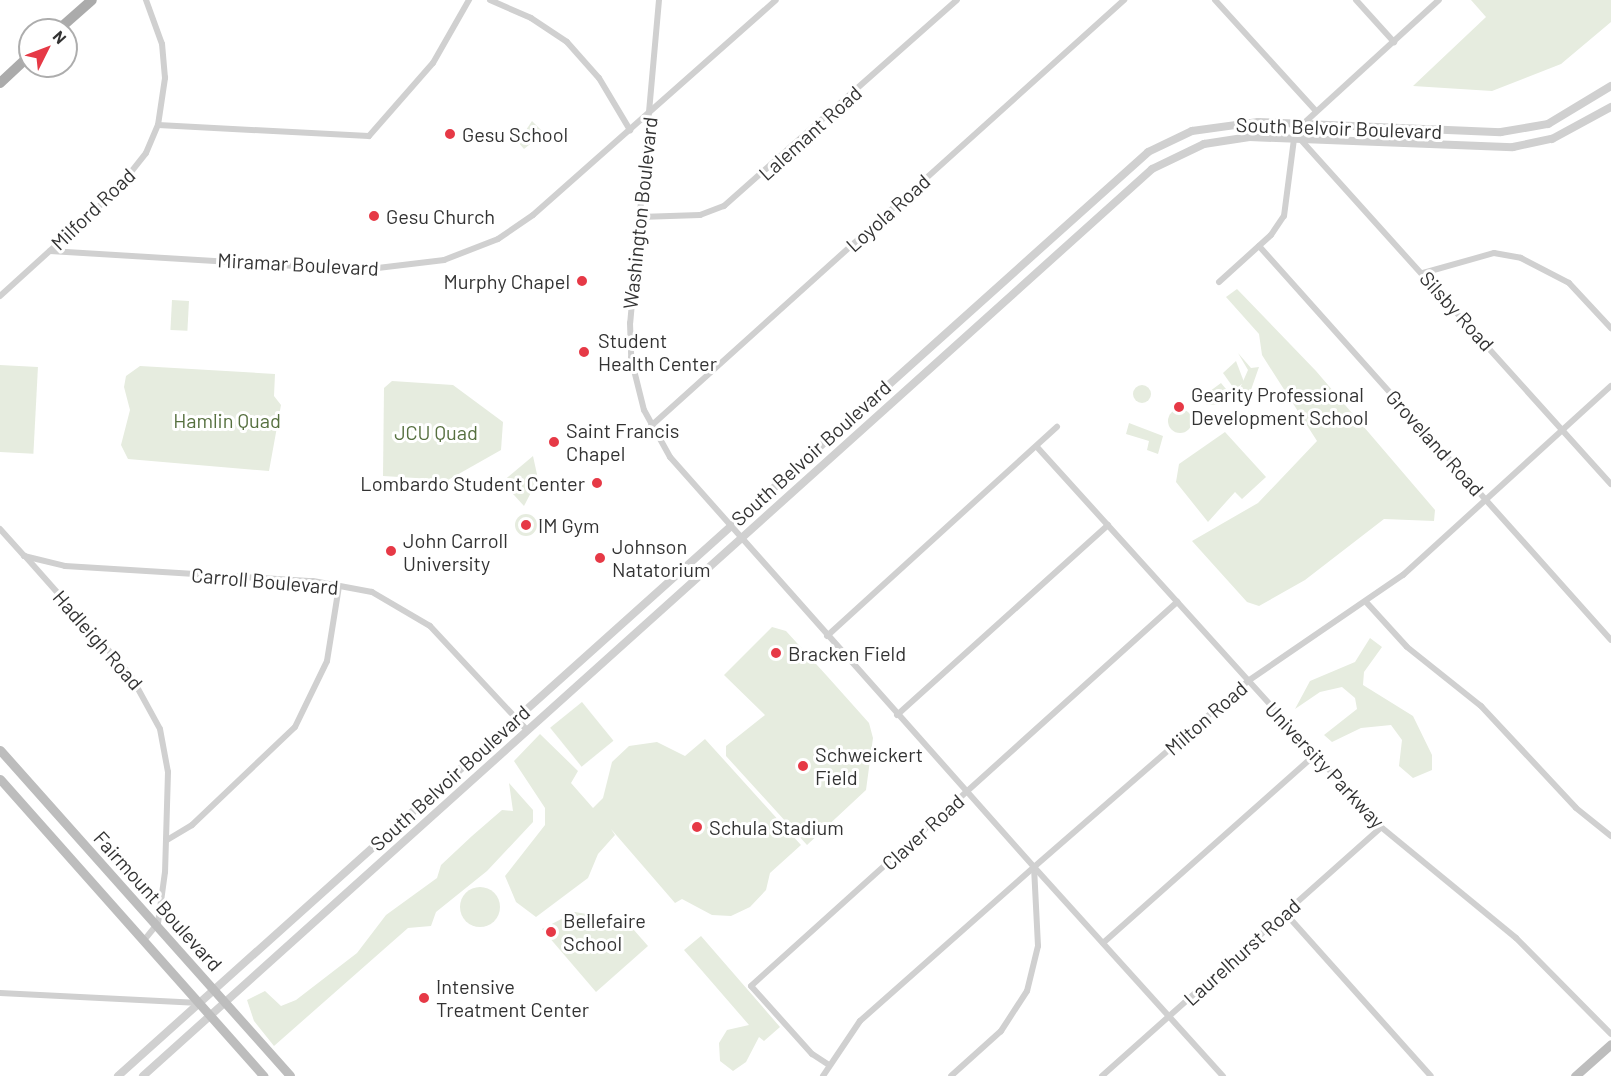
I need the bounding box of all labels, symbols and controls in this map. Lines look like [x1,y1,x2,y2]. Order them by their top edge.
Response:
north arrow [18,18,78,78]
text: N [50,27,71,47]
street label: Lalemant Road [754,81,866,185]
street label: South Belvoir Boulevard [1235,112,1443,144]
street label: Washington Boulevard [618,116,662,310]
place label: Gesu School [462,122,568,146]
marker: Gesu School [443,127,457,141]
street label: Milford Road [46,163,140,255]
street label: Loyola Road [841,169,935,257]
place label: Gesu Church [386,204,495,228]
marker: Gesu Church [367,209,381,223]
street label: Miramar Boulevard [217,248,379,280]
street label: Silsby Road [1415,266,1499,356]
place label: Murphy Chapel [444,269,570,293]
marker: Murphy Chapel [575,274,589,288]
place label: Student Health Center [598,328,717,375]
marker: Student Health Center [575,343,593,361]
street label: South Belvoir Boulevard [726,375,896,531]
place label: Gearity Professional Development School [1191,383,1368,430]
street label: Groveland Road [1381,385,1489,501]
marker: Gearity Professional Development School [1172,400,1186,414]
park label: Hamlin Quad [173,408,281,432]
place label: Saint Francis Chapel [566,418,679,465]
park label: JCU Quad [394,420,478,444]
marker: Saint Francis Chapel [547,435,561,449]
place label: Lombardo Student Center [360,471,585,495]
marker: Lombardo Student Center [590,476,604,490]
place label: IM Gym [538,513,599,537]
marker: IM Gym [519,518,533,532]
place label: John Carroll University [403,528,508,575]
place label: Johnson Natatorium [612,534,711,581]
marker: John Carroll University [384,544,398,558]
marker: Johnson Natatorium [593,551,607,565]
street label: Carroll Boulevard [190,563,340,599]
street label: Hadleigh Road [48,585,148,695]
place label: Bracken Field [788,641,906,665]
marker: Bracken Field [769,646,783,660]
street label: Milton Road [1160,676,1252,760]
street label: University Parkway [1260,697,1390,833]
street label: South Belvoir Boulevard [365,700,535,856]
place label: Schweickert Field [815,742,923,789]
marker: Schweickert Field [796,759,810,773]
street label: Claver Road [877,789,969,875]
place label: Schula Stadium [709,815,844,839]
marker: Schula Stadium [690,820,704,834]
street label: Fairmount Boulevard [89,826,227,976]
street label: Laurelhurst Road [1179,893,1305,1011]
place label: Bellefaire School [563,909,646,956]
marker: Bellefaire School [544,925,558,939]
place label: Intensive Treatment Center [436,975,589,1022]
marker: Intensive Treatment Center [417,991,431,1005]

